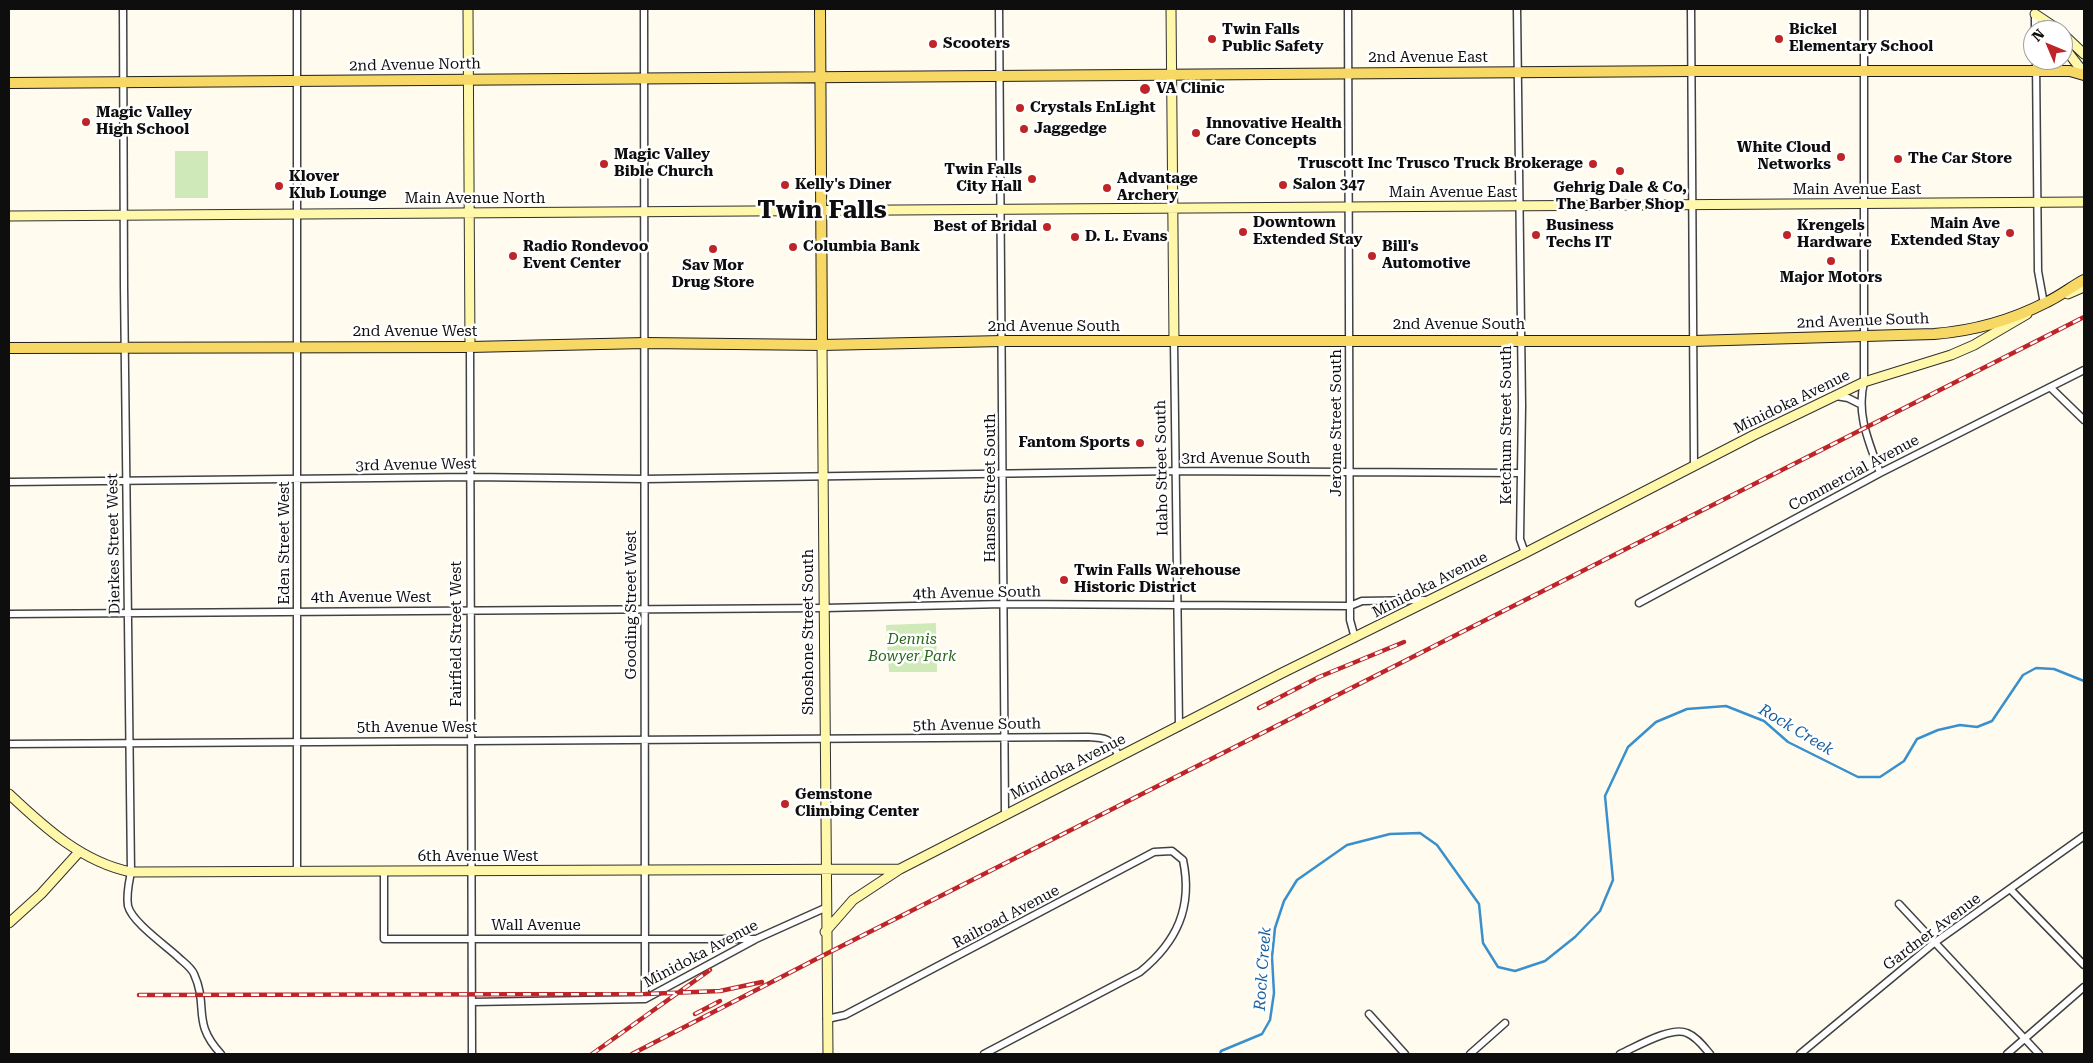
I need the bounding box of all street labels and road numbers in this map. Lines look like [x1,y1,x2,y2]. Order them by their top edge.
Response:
street label: 2nd Avenue East [1368,49,1488,67]
street label: 2nd Avenue North [349,55,481,75]
street label: Main Avenue East [1793,181,1921,199]
street label: Main Avenue East [1389,184,1517,202]
street label: Main Avenue North [405,190,545,208]
street label: 2nd Avenue South [1796,310,1930,332]
street label: 2nd Avenue South [1393,316,1525,334]
street label: 2nd Avenue South [988,318,1120,336]
street label: 2nd Avenue West [353,323,477,341]
street label: Ketchum Street South [1498,345,1516,505]
street label: Jerome Street South [1328,349,1346,497]
street label: Minidoka Avenue [1731,366,1853,438]
street label: Idaho Street South [1152,400,1172,536]
street label: Hansen Street South [982,413,1000,563]
street label: Commercial Avenue [1786,431,1922,515]
street label: 3rd Avenue South [1182,450,1310,468]
street label: 3rd Avenue West [355,455,477,475]
street label: Dierkes Street West [104,473,124,615]
street label: Eden Street West [276,481,294,605]
street label: Gooding Street West [623,530,641,680]
street label: Minidoka Avenue [1369,548,1491,622]
street label: Shoshone Street South [800,549,818,715]
street label: Fairfield Street West [448,561,466,707]
street label: 4th Avenue South [913,583,1041,603]
street label: 4th Avenue West [311,589,431,607]
street label: 5th Avenue South [913,715,1041,735]
street label: 5th Avenue West [357,719,477,737]
street label: Minidoka Avenue [1007,730,1129,804]
street label: 6th Avenue West [418,848,538,866]
street label: Railroad Avenue [950,881,1062,953]
street label: Gardner Avenue [1880,890,1984,974]
street label: Minidoka Avenue [641,916,761,992]
street label: Wall Avenue [491,917,581,935]

